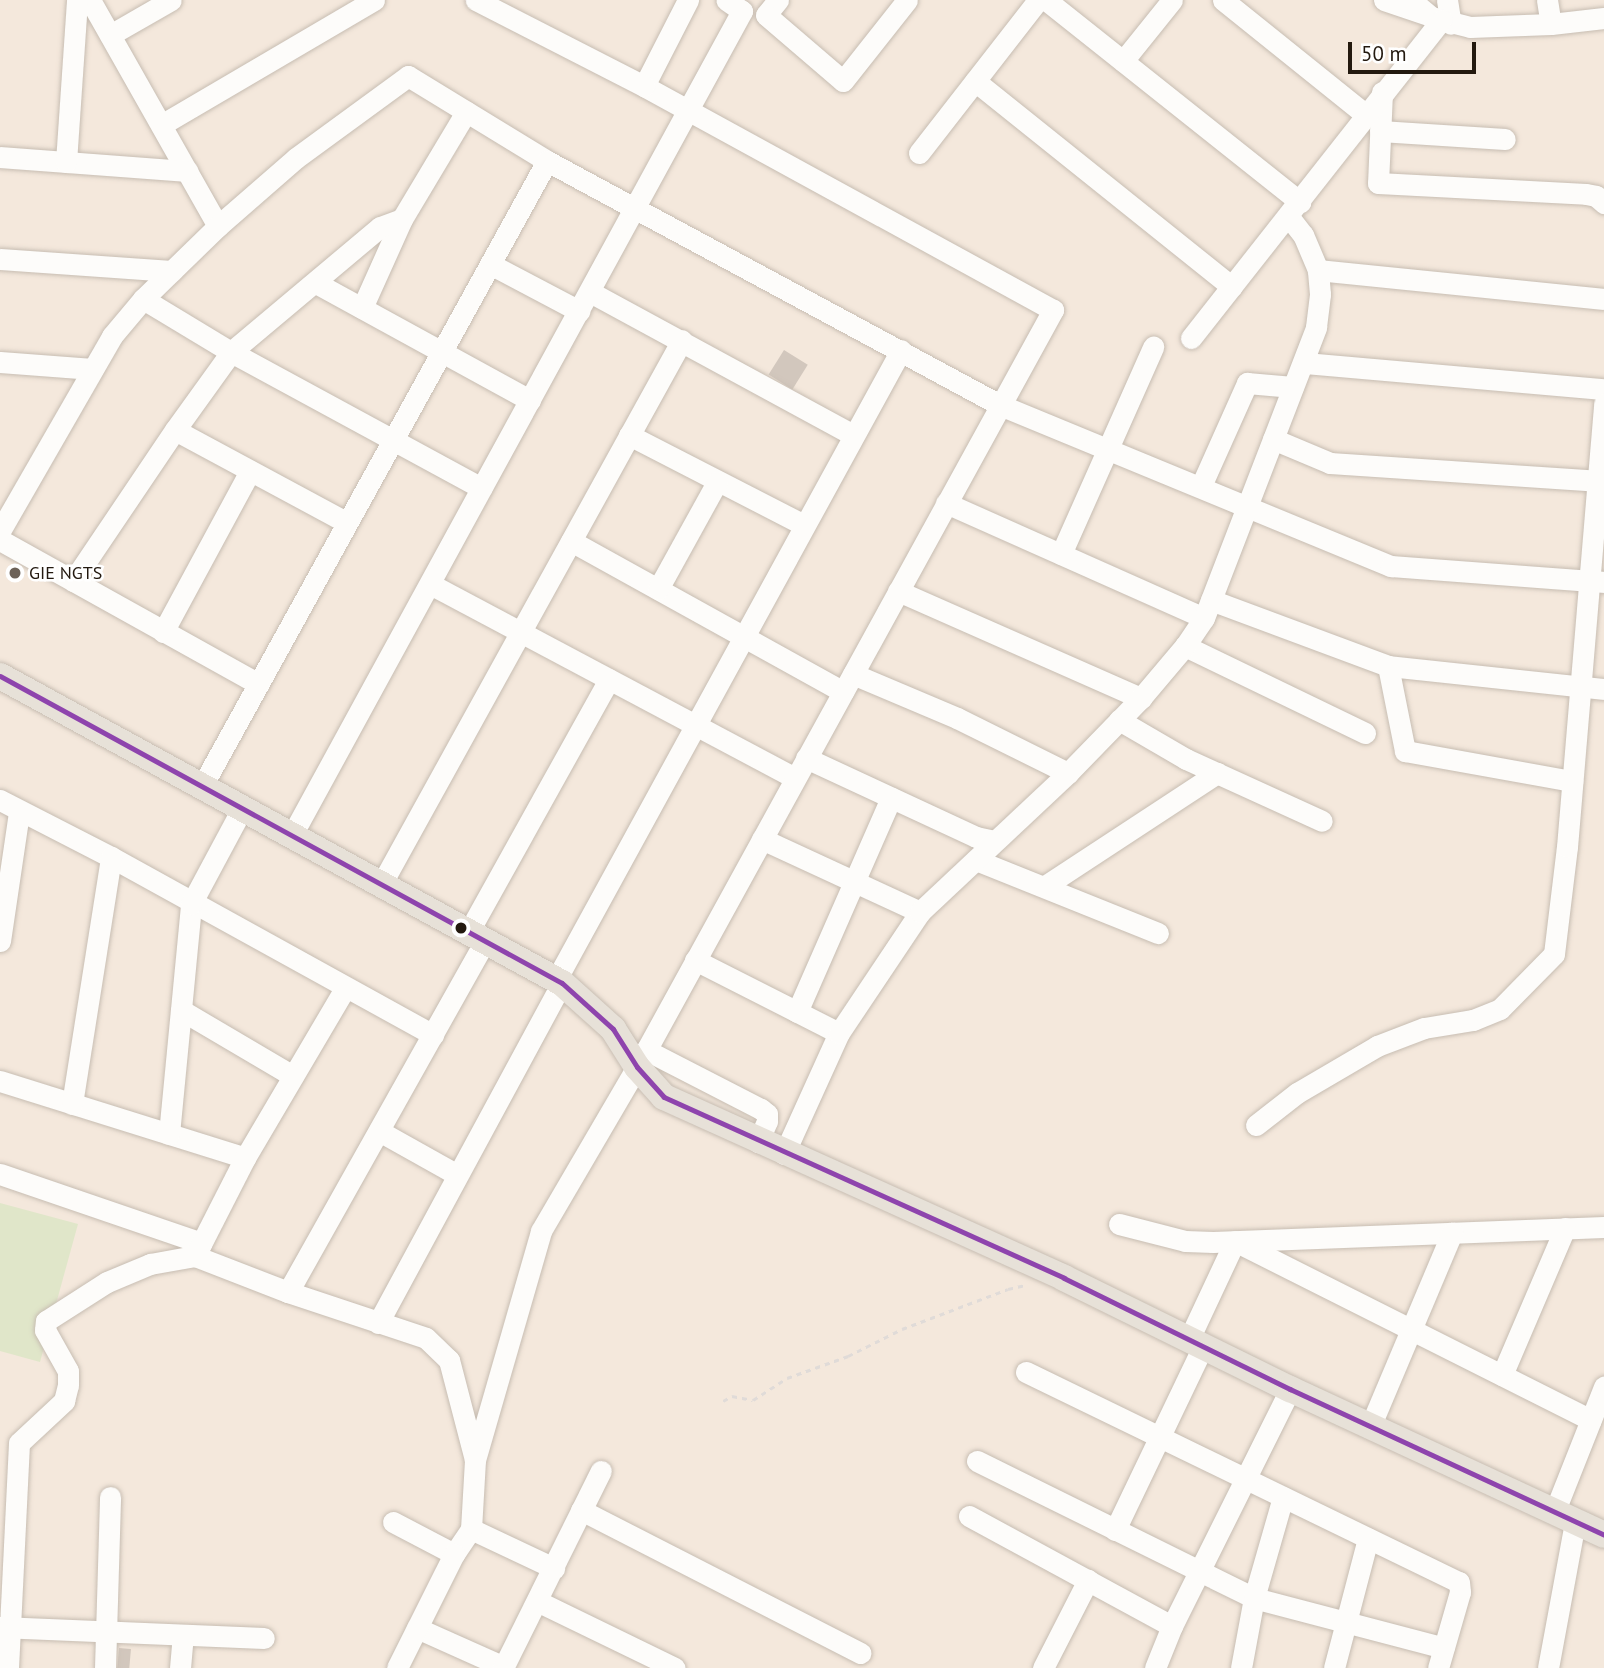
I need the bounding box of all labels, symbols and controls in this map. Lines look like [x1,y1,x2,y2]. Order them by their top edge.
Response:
scale bar [1352,28,1480,72]
text: 50 m [1361,40,1407,67]
place label: GIE NGTS [29,562,102,584]
marker: GIE NGTS [7,565,23,581]
unlabelled marker [454,921,468,935]

